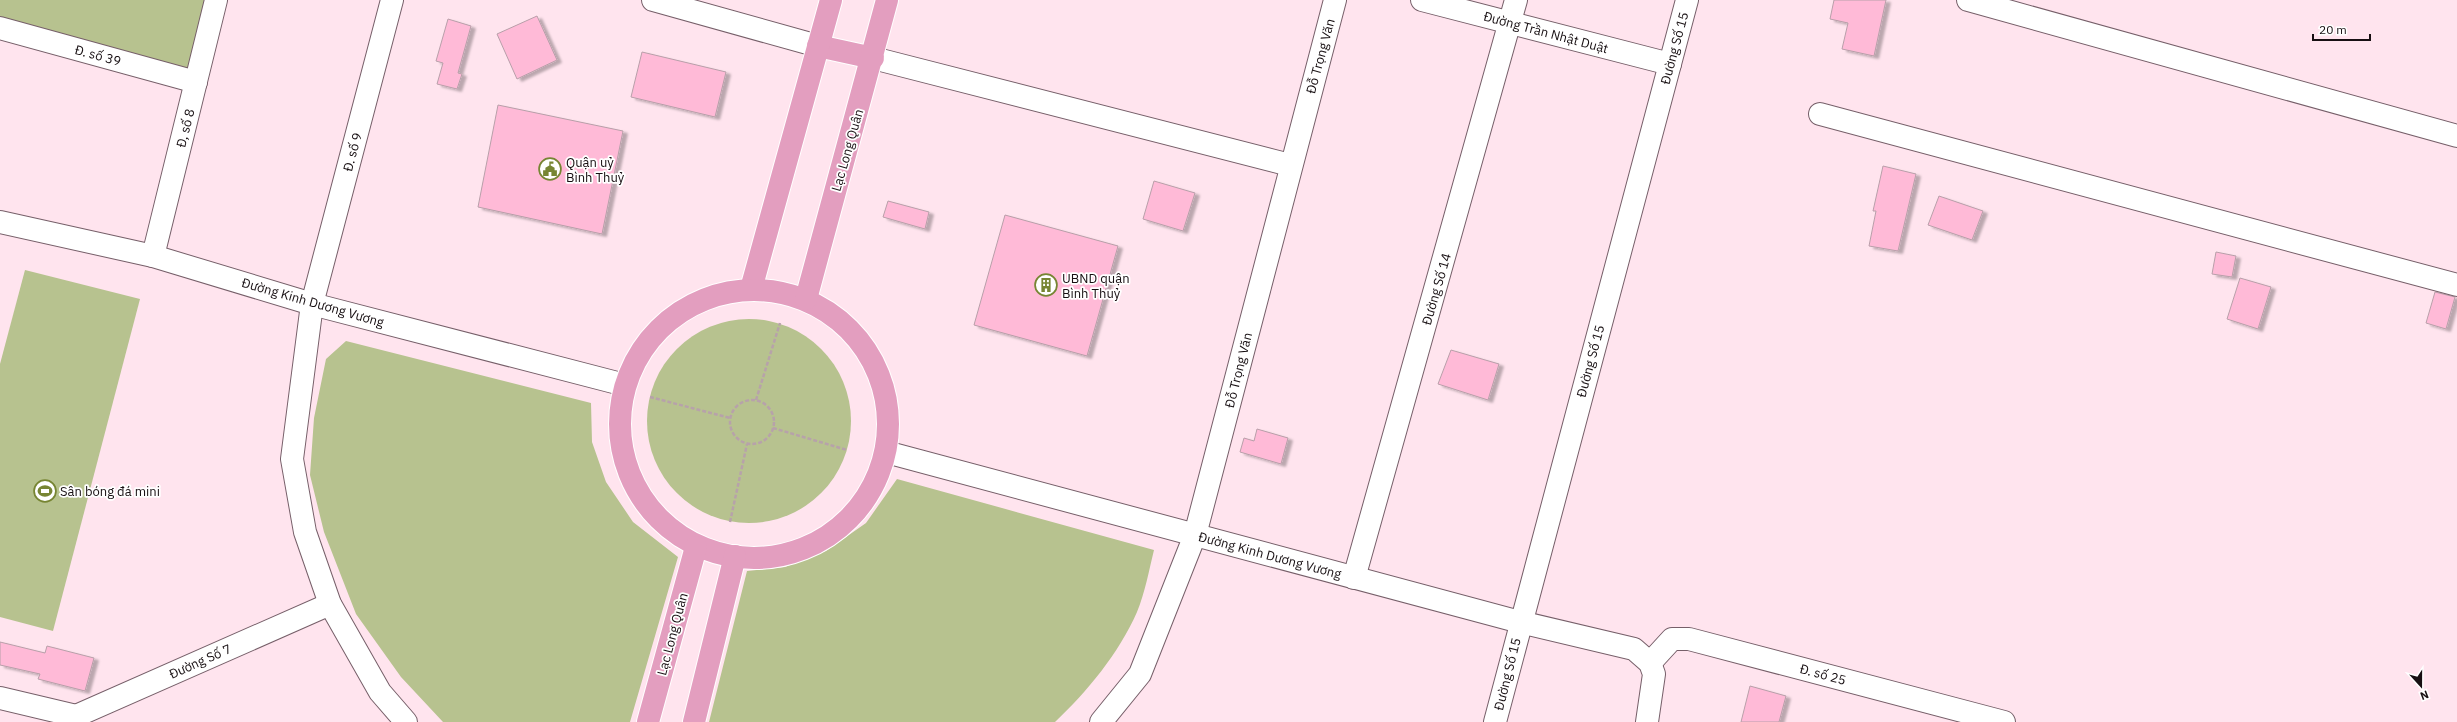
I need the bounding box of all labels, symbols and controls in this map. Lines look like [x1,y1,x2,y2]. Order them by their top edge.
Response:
street label: Đường Trần Nhật Duật [1482,8,1610,57]
street label: Đường Số 15 [1657,10,1692,86]
scale bar [2313,16,2370,42]
street label: Đỗ Trọng Văn [1302,17,1339,96]
text: 20 m [2319,22,2347,37]
street label: Đ. số 39 [73,41,123,70]
street label: Đ, số 8 [172,107,199,149]
street label: Lạc Long Quân [828,107,867,193]
street label: Đ. số 9 [339,131,366,173]
place label: Quận uỷ Bình Thuỷ [566,154,625,186]
public building icon: Quận uỷ Bình Thuỷ [537,156,563,182]
street label: Đường Số 14 [1418,251,1455,327]
place label: UBND quận Bình Thuỷ [1062,270,1130,302]
building icon: UBND quận Bình Thuỷ [1033,272,1059,298]
street label: Đường Kinh Dương Vương [240,274,386,331]
street label: Đường Số 15 [1573,323,1608,399]
street label: Đỗ Trọng Văn [1221,331,1256,410]
sports icon: Sân bóng đá mini [32,478,58,504]
place label: Sân bóng đá mini [60,483,160,500]
street label: Đường Kinh Dương Vương [1197,528,1343,583]
street label: Lạc Long Quân [653,591,692,677]
street label: Đường Số 15 [1490,636,1525,712]
street label: Đường Số 7 [166,640,234,683]
street label: Đ. số 25 [1798,660,1848,689]
north arrow [2401,666,2441,706]
text: N [2418,687,2431,703]

